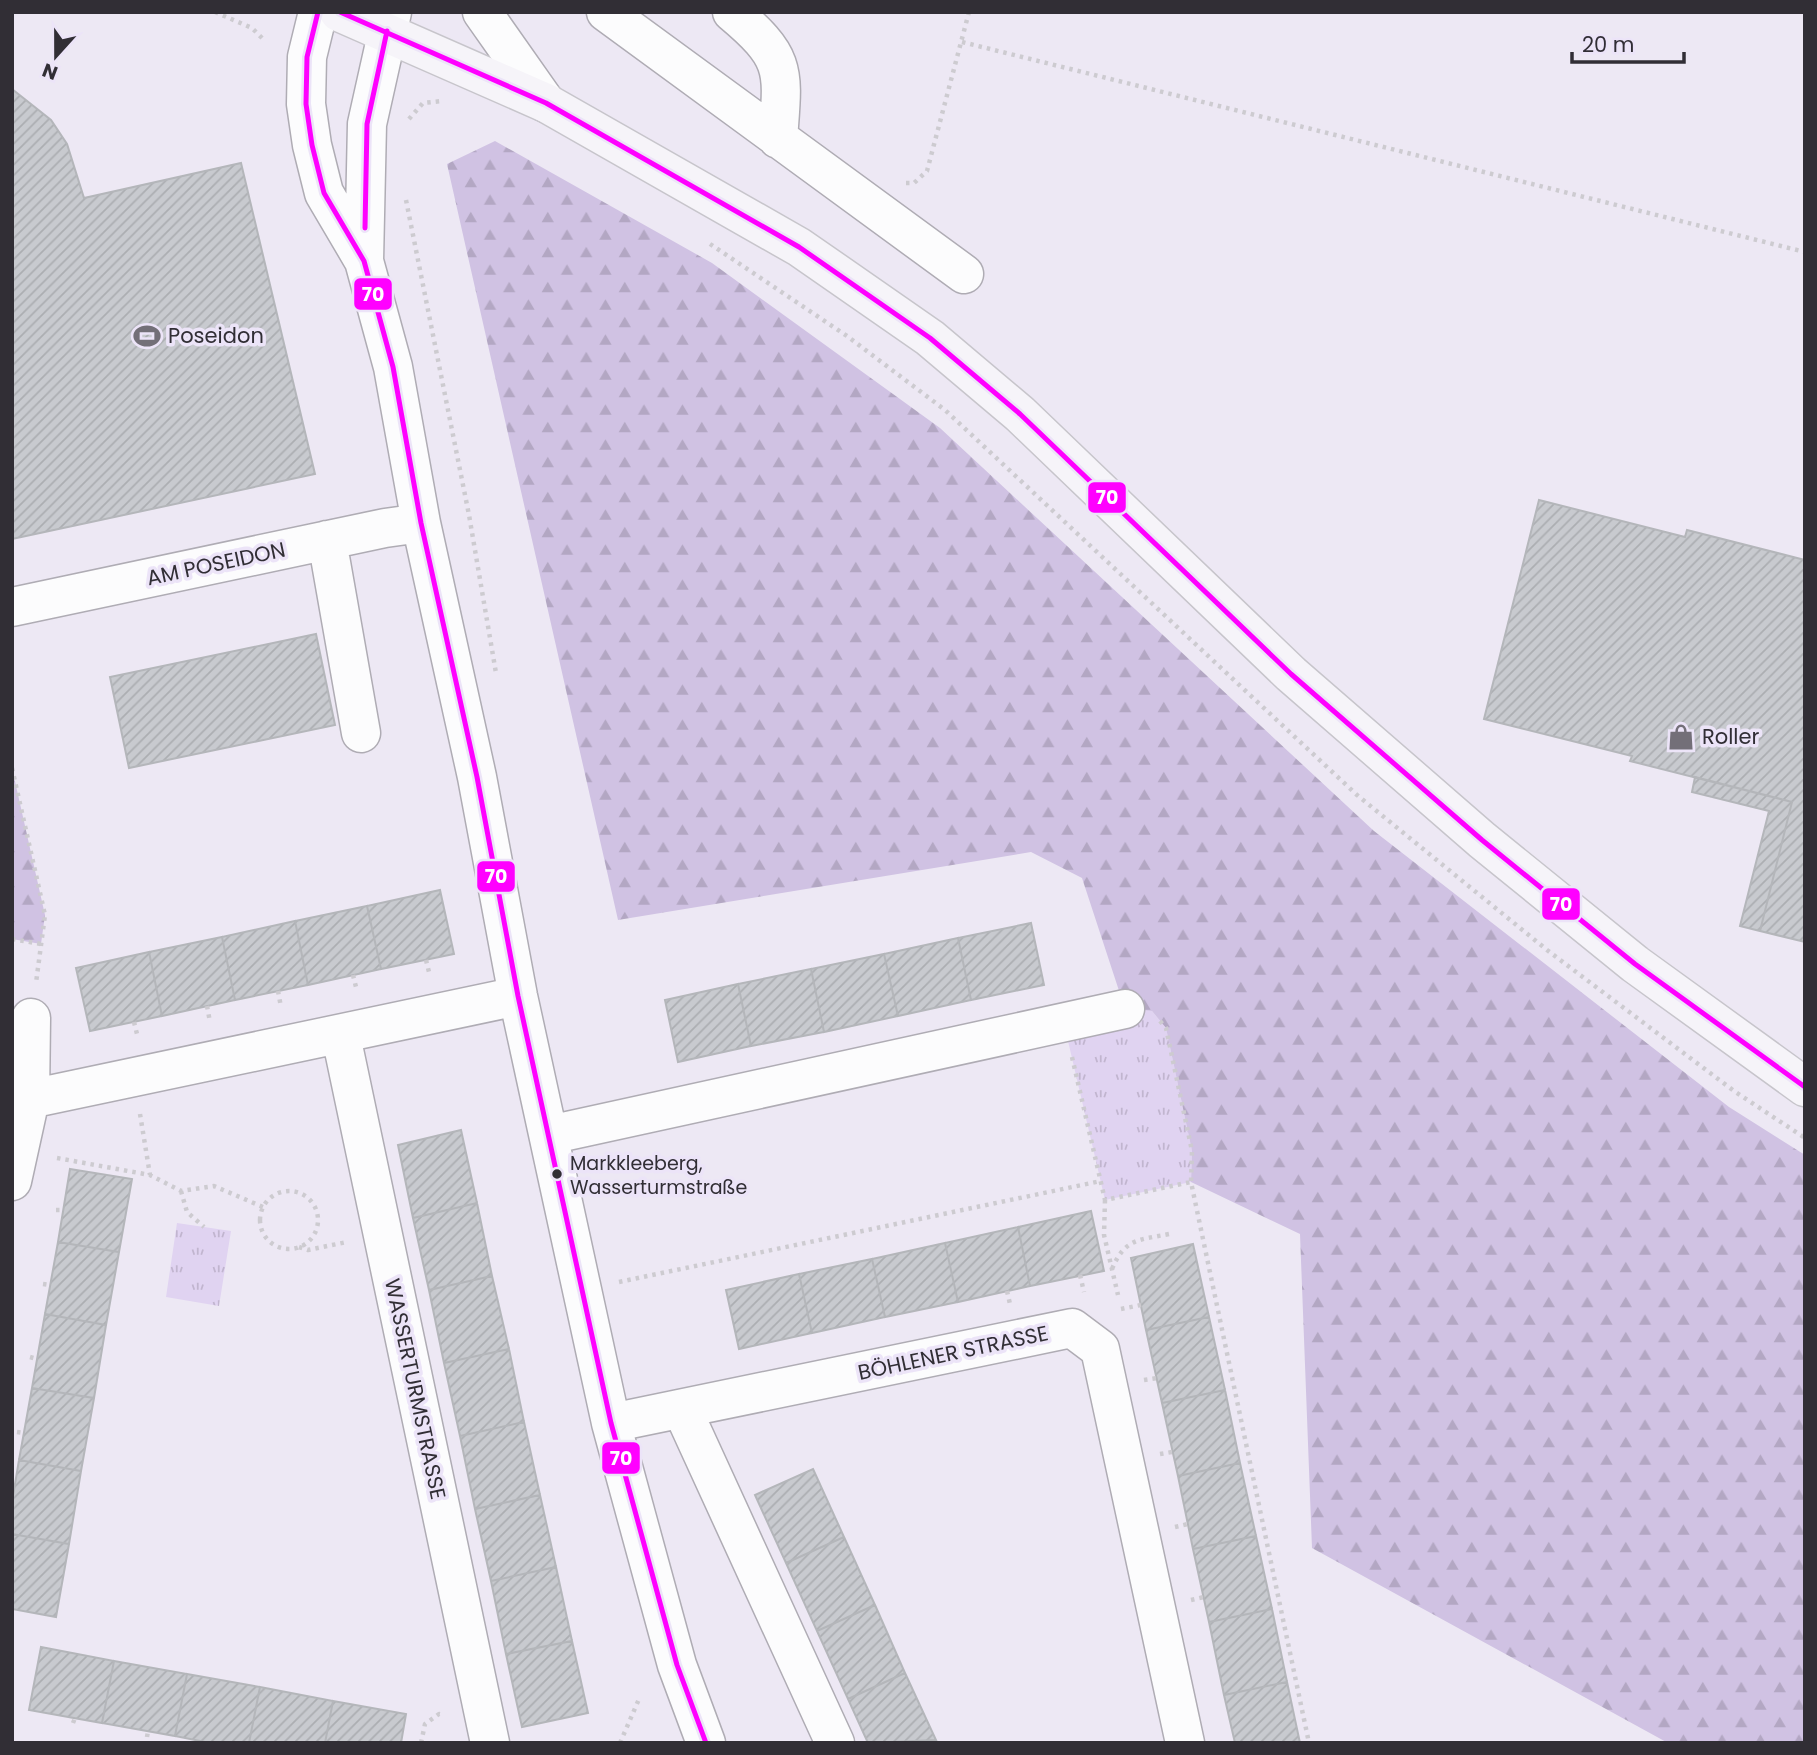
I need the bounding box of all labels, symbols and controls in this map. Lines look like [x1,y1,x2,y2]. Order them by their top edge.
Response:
north arrow [21,21,91,91]
scale bar [1572,21,1684,65]
text: 20 m [1582,30,1635,59]
text: N [39,56,62,87]
line badge: 70 [353,277,393,311]
text: 70 [362,281,384,308]
sports icon: Poseidon [132,321,162,351]
place label: Poseidon [168,321,264,350]
line badge: 70 [1087,481,1127,514]
text: 70 [1096,484,1118,511]
street label: AM POSEIDON [144,535,288,592]
shop icon: Roller [1666,722,1696,752]
place label: Roller [1702,722,1760,751]
line badge: 70 [476,860,516,893]
text: 70 [485,863,507,890]
line badge: 70 [1541,887,1581,921]
text: 70 [1550,891,1572,918]
place label: Markkleeberg, Wasserturmstraße [570,1150,747,1201]
marker: Markkleeberg, Wasserturmstraße [550,1167,564,1181]
street label: WASSERTURMSTRASSE [378,1276,453,1502]
street label: BÖHLENER STRASSE [855,1318,1051,1387]
line badge: 70 [601,1441,641,1475]
text: 70 [610,1445,632,1472]

